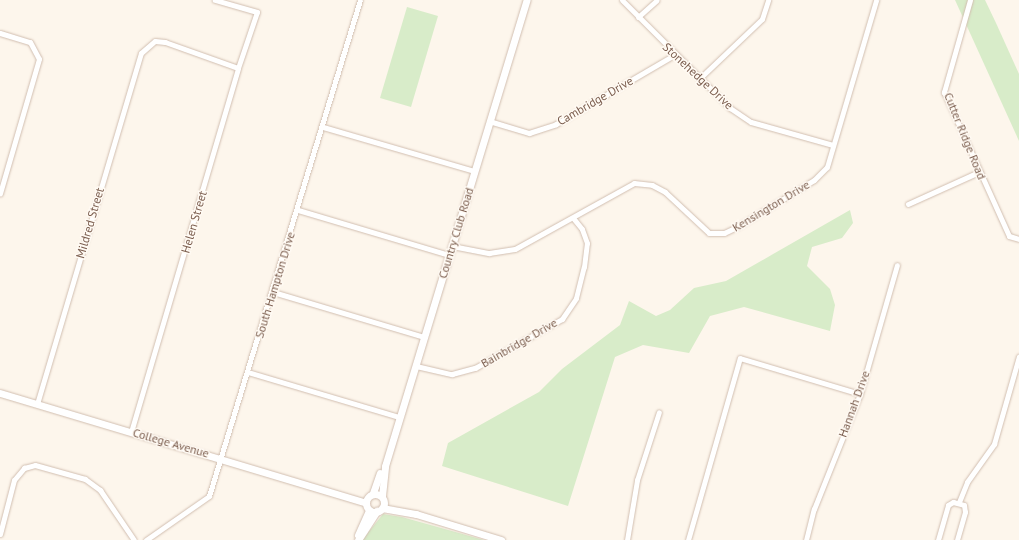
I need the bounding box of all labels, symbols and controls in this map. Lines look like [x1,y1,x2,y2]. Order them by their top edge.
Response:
street label: Stonehedge Drive [660,40,736,112]
street label: Cambridge Drive [555,73,635,129]
street label: Cutter Ridge Road [941,90,989,182]
street label: Kensington Drive [730,177,812,235]
street label: Mildred Street [73,186,107,260]
street label: Country Club Road [435,186,477,280]
street label: Helen Street [178,189,210,255]
street label: South Hampton Drive [252,230,298,340]
street label: Bainbridge Drive [478,315,560,371]
street label: Hannah Drive [835,369,873,439]
street label: College Avenue [131,425,211,461]

